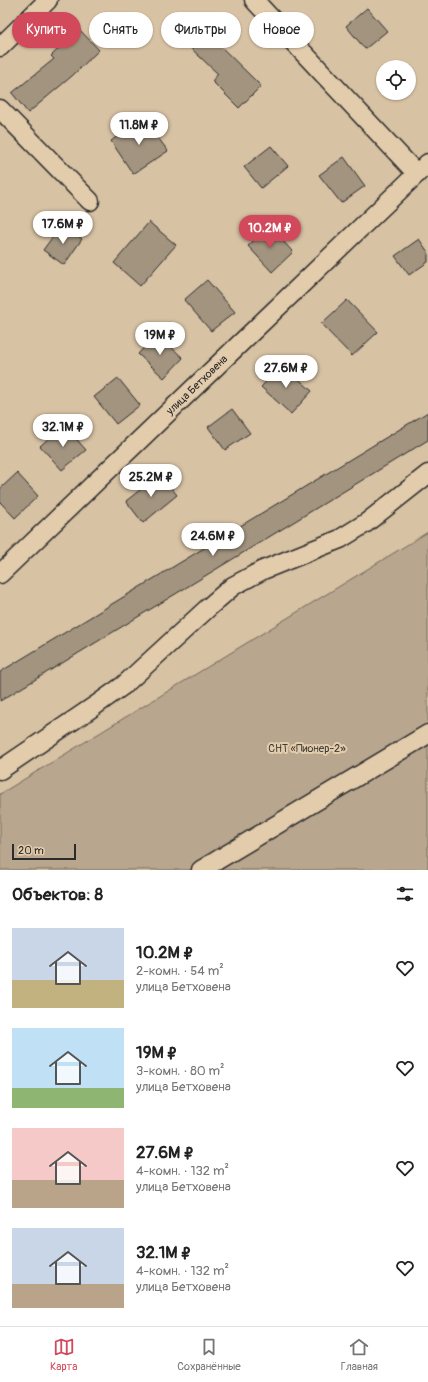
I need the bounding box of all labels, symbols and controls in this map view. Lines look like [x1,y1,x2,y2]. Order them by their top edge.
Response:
chip: Купить [12,12,81,48]
chip: Снять [89,12,153,48]
chip: Фильтры [161,12,241,48]
chip: Новое [249,12,314,48]
map controls [376,60,416,100]
button: locate [376,60,416,100]
pin: 11.8M ₽ [102,112,176,146]
text: 11.8M ₽ [119,117,159,133]
pin: 17.6M ₽ [26,211,100,245]
pin: 10.2M ₽ [233,215,307,249]
text: 17.6M ₽ [42,216,84,232]
text: 10.2M ₽ [248,220,292,236]
pin: 19M ₽ [132,322,188,356]
text: 19M ₽ [144,327,176,343]
street label: улица Бетховена [163,352,230,418]
pin: 27.6M ₽ [249,355,323,389]
text: 27.6M ₽ [264,360,308,376]
pin: 32.1M ₽ [26,414,100,448]
text: 32.1M ₽ [42,419,84,435]
pin: 25.2M ₽ [114,464,188,498]
text: 25.2M ₽ [129,469,173,485]
pin: 24.6M ₽ [176,523,250,557]
text: 24.6M ₽ [190,528,236,544]
park label: СНТ «Пионер-2» [268,742,346,755]
scale bar [12,842,76,861]
text: 20 m [18,844,44,857]
icon: filters [394,883,416,905]
text: Объектов: 8 [12,884,103,905]
text: 10.2M ₽ [136,942,194,963]
icon: home [44,944,92,992]
icon: heart [394,957,416,979]
text: 2-комн. · 54 m² [136,963,224,979]
text: улица Бетховена [136,979,231,995]
text: 19M ₽ [136,1042,178,1063]
icon: home [44,1044,92,1092]
icon: heart [394,1057,416,1079]
text: 3-комн. · 80 m² [136,1063,224,1079]
text: улица Бетховена [136,1079,231,1095]
text: 27.6M ₽ [136,1142,194,1163]
icon: home [44,1144,92,1192]
icon: heart [394,1157,416,1179]
text: 4-комн. · 132 m² [136,1163,229,1179]
text: улица Бетховена [136,1179,231,1195]
text: 32.1M ₽ [136,1242,192,1263]
icon: home [44,1244,92,1292]
icon: heart [394,1257,416,1279]
text: 4-комн. · 132 m² [136,1263,229,1279]
text: улица Бетховена [136,1279,231,1295]
tab: Карта [50,1336,77,1373]
tab: Сохранённые [177,1336,241,1373]
tab: Главная [341,1336,378,1373]

